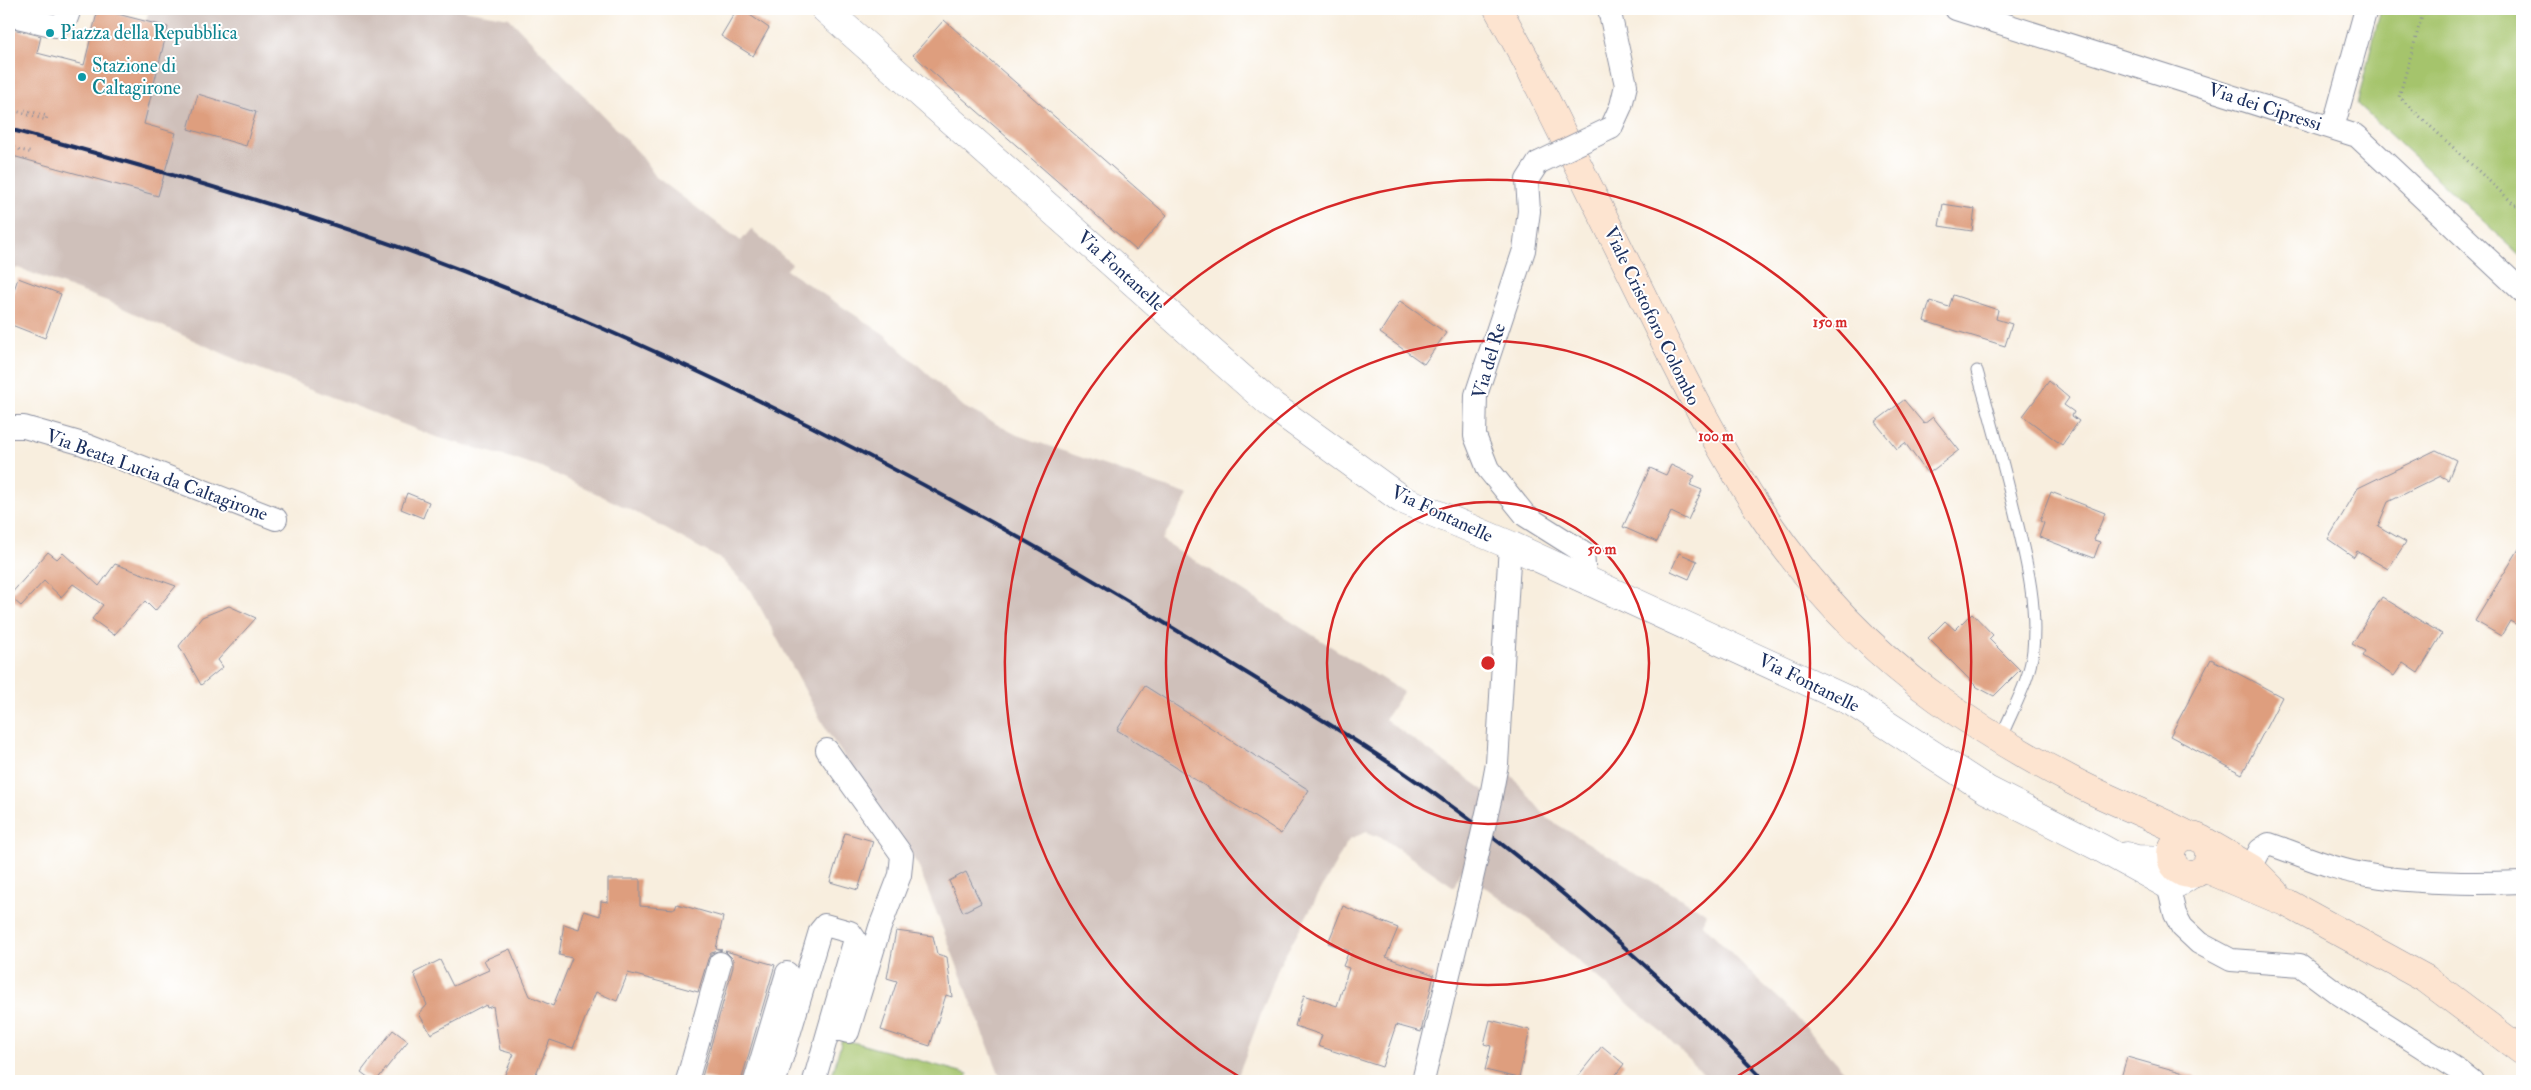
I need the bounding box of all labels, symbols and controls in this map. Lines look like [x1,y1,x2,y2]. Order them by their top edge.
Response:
place label: Piazza della Repubblica [60,21,238,46]
marker: Piazza della Repubblica [44,27,56,39]
place label: Stazione di Caltagirone [92,54,181,100]
marker: Stazione di Caltagirone [76,71,88,83]
street label: Via dei Cipressi [2205,77,2325,138]
street label: Viale Cristoforo Colombo [1598,223,1706,409]
street label: Via Fontanelle [1072,225,1170,317]
text: 150 m [1813,313,1847,332]
street label: Via del Re [1467,320,1511,402]
street label: Via Beata Lucia da Caltagirone [43,424,271,526]
text: 100 m [1698,427,1734,446]
street label: Via Fontanelle [1387,480,1497,548]
text: 50 m [1588,540,1617,559]
street label: Via Fontanelle [1754,648,1864,718]
centre of rings [1479,654,1497,672]

